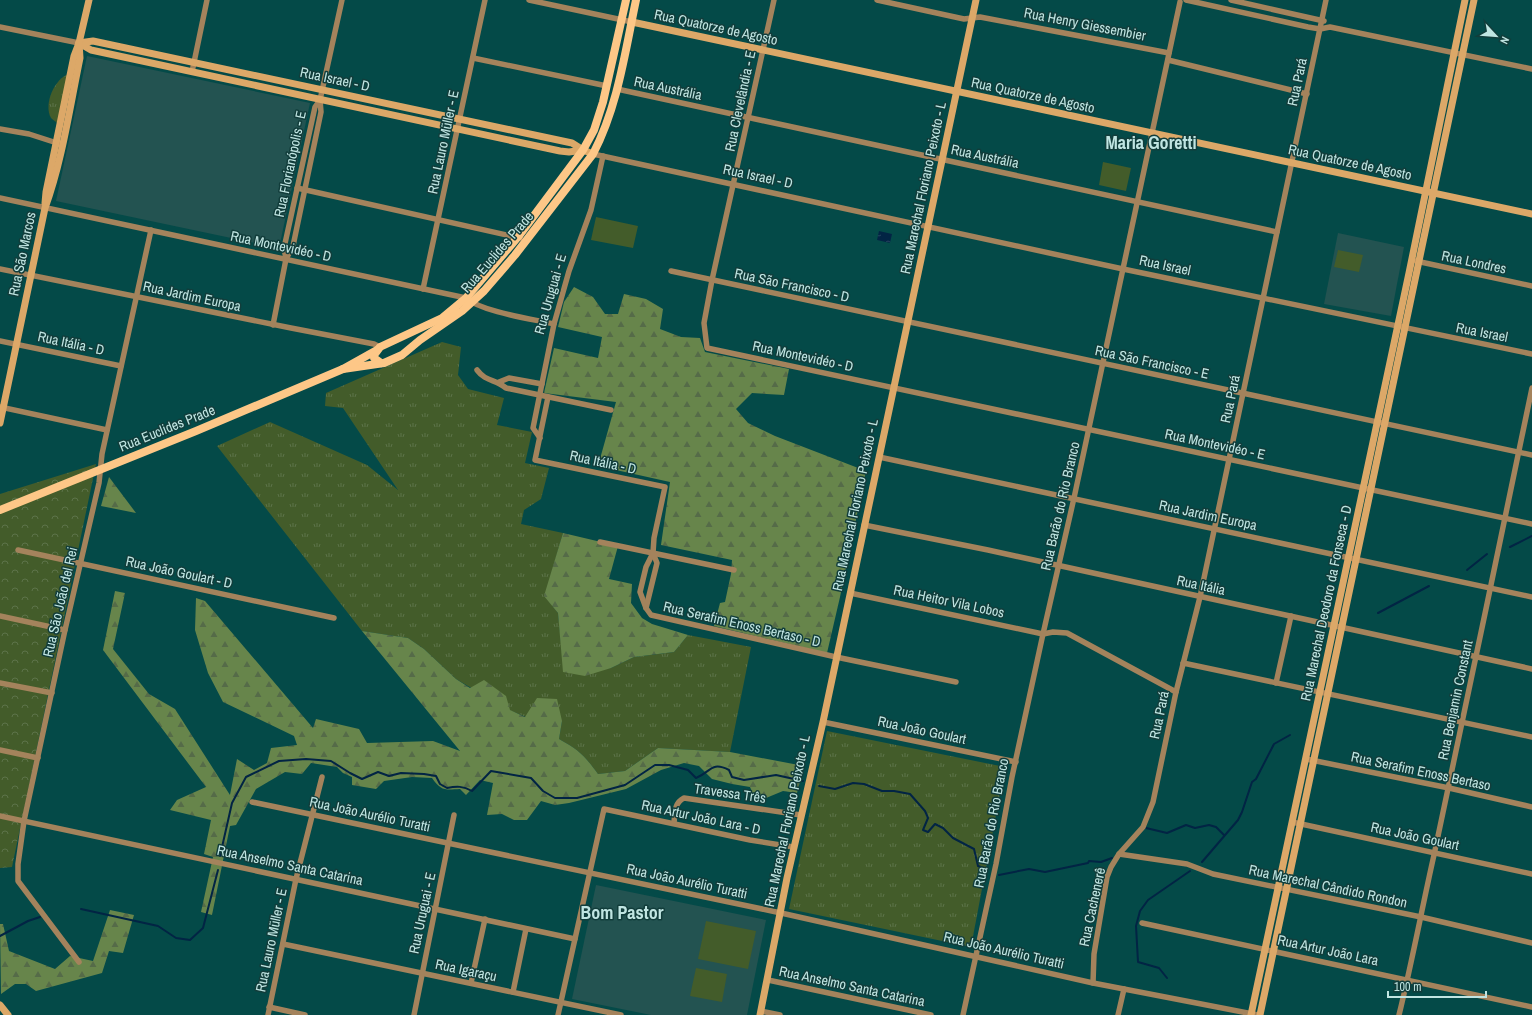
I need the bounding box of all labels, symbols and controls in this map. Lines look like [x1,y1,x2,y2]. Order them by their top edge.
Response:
street label: Rua Henry Giessembier [1023,3,1148,45]
street label: Rua Quatorze de Agosto [653,5,779,49]
north arrow [1476,16,1516,56]
text: N [1497,34,1513,46]
street label: Rua Clevelândia - E [721,49,759,153]
street label: Rua Pará [1283,56,1311,108]
street label: Rua Israel - D [298,63,372,95]
street label: Rua Austrália [632,72,704,104]
street label: Rua Quatorze de Agosto [970,73,1096,117]
street label: Rua Lauro Müller - E [423,88,463,196]
street label: Rua Marechal Floriano Peixoto - L [896,100,950,276]
street label: Rua Florianópolis - E [270,109,310,219]
district label: Maria Goretti [1105,130,1197,155]
street label: Rua Austrália [949,140,1021,172]
street label: Rua Quatorze de Agosto [1287,140,1413,184]
street label: Rua Israel - D [721,160,795,192]
street label: Rua Euclides Prade [457,208,537,296]
street label: Rua São Marcos [4,210,40,298]
street label: Rua Montevidéo - D [229,227,333,265]
street label: Rua Londres [1440,246,1508,278]
street label: Rua Israel [1138,251,1192,279]
street label: Rua Uruguai - E [530,252,570,336]
street label: Rua São Francisco - D [733,264,851,306]
street label: Rua Jardim Europa [141,277,243,315]
street label: Rua Israel [1455,318,1509,346]
street label: Rua Itália - D [36,327,106,359]
street label: Rua Montevidéo - D [751,337,855,375]
street label: Rua São Francisco - E [1093,341,1211,383]
street label: Rua Pará [1216,373,1244,425]
street label: Rua Euclides Prade [116,401,218,455]
street label: Rua Marechal Floriano Peixoto - L [828,417,882,593]
street label: Rua Montevidéo - E [1163,425,1267,463]
street label: Rua Barão do Rio Branco [1036,440,1084,572]
street label: Rua Itália - D [568,446,638,478]
street label: Rua Jardim Europa [1157,496,1259,534]
street label: Rua Marechal Deodoro da Fonseca - D [1296,503,1356,703]
street label: Rua São João del Rei [39,545,81,659]
street label: Rua João Goulart - D [124,552,234,592]
street label: Rua Itália [1175,571,1228,599]
street label: Rua Heitor Vila Lobos [892,580,1006,622]
street label: Rua Serafim Enoss Bertaso - D [662,597,822,651]
street label: Rua Benjamin Constant [1434,639,1476,761]
street label: Rua Pará [1145,689,1173,741]
street label: Rua João Goulart [876,712,968,748]
street label: Rua Marechal Floriano Peixoto - L [760,733,814,909]
street label: Rua Serafim Enoss Bertaso [1350,747,1492,795]
street label: Rua Barão do Rio Branco [970,757,1012,889]
street label: Travessa Três [693,779,767,807]
street label: Rua João Aurélio Turatti [308,792,432,836]
street label: Rua Artur João Lara - D [640,796,762,838]
street label: Rua João Goulart [1369,818,1461,854]
street label: Rua Anselmo Santa Catarina [215,841,365,889]
street label: Rua João Aurélio Turatti [625,859,749,903]
street label: Rua Marechal Cândido Rondon [1247,860,1409,912]
street label: Rua Cachenerê [1075,866,1109,948]
street label: Rua Uruguai - E [405,871,439,955]
street label: Rua Lauro Müller - E [251,886,291,994]
district label: Bom Pastor [581,900,664,925]
street label: Rua João Aurélio Turatti [942,927,1066,973]
street label: Rua Artur João Lara [1276,931,1381,970]
street label: Rua Igaraçu [434,955,498,985]
street label: Rua Anselmo Santa Catarina [777,962,927,1010]
scale bar [1388,973,1486,999]
text: 100 m [1394,979,1421,995]

